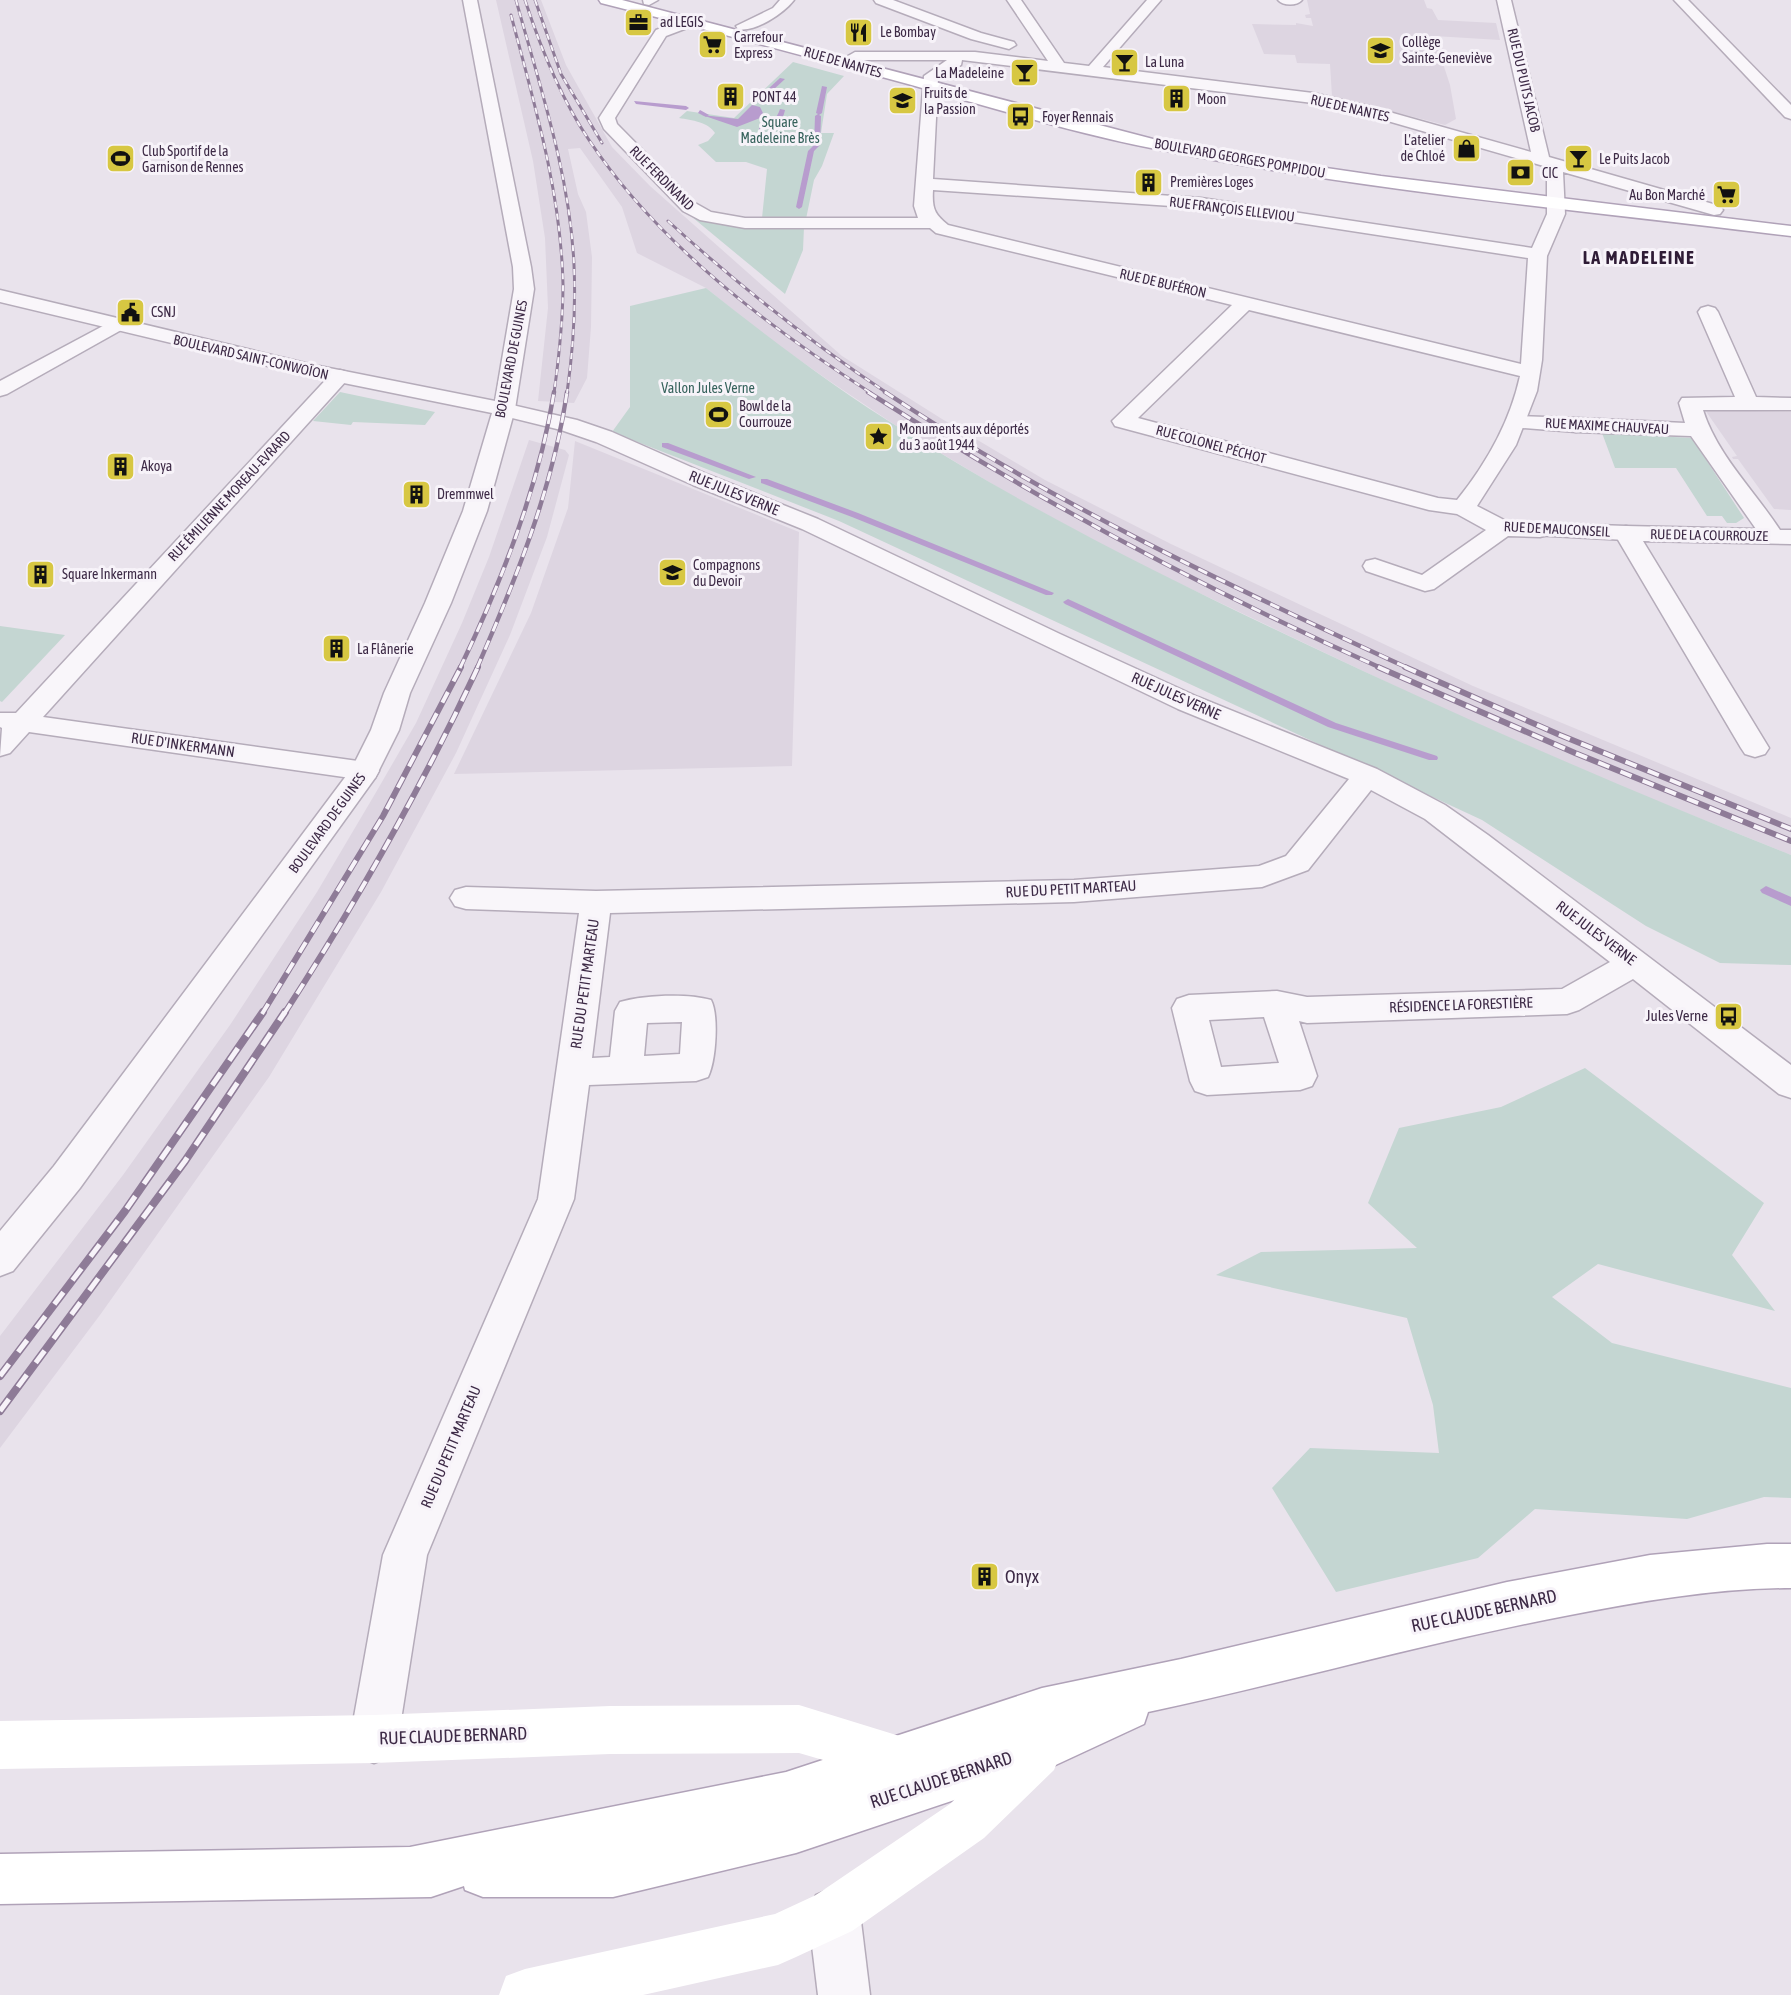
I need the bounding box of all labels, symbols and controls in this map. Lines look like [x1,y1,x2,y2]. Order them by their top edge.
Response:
office icon: ad LEGIS [623,6,655,38]
place label: ad LEGIS [660,14,703,30]
restaurant icon: Le Bombay [843,16,875,48]
place label: Le Bombay [880,24,936,40]
street label: RUE DU PUITS JACOB [1504,27,1544,134]
supermarket icon: Carrefour Express [697,29,729,61]
place label: Carrefour Express [734,29,784,61]
school or university icon: Collège Sainte-Geneviève [1365,34,1397,66]
place label: Collège Sainte-Geneviève [1402,34,1492,66]
street label: RUE DE NANTES [802,43,884,81]
bar icon: La Luna [1108,46,1140,78]
place label: La Luna [1145,54,1184,70]
bar icon: La Madeleine [1009,57,1041,89]
place label: La Madeleine [935,65,1004,81]
building icon: PONT 44 [715,81,747,113]
building icon: Moon [1160,83,1192,115]
school or university icon: Fruits de la Passion [887,85,919,117]
place label: Fruits de la Passion [924,85,976,117]
place label: PONT 44 [752,89,797,105]
place label: Moon [1197,91,1226,107]
street label: RUE DE NANTES [1309,91,1391,125]
bus stop icon: Foyer Rennais [1005,101,1037,133]
place label: Foyer Rennais [1042,109,1113,125]
park label: Square Madeleine Brès [740,114,820,146]
place label: L'atelier de Chloé [1400,132,1446,164]
shop icon: L'atelier de Chloé [1450,132,1482,164]
street label: BOULEVARD GEORGES POMPIDOU [1153,135,1327,181]
sports icon: Club Sportif de la Garnison de Rennes [105,143,137,175]
place label: Club Sportif de la Garnison de Rennes [142,143,244,175]
street label: RUE FERDINAND [627,143,698,214]
bar icon: Le Puits Jacob [1562,143,1594,175]
place label: Le Puits Jacob [1599,151,1670,167]
bank icon: CIC [1505,157,1537,189]
place label: CIC [1542,165,1559,181]
building icon: Premières Loges [1133,166,1165,198]
place label: Premières Loges [1170,174,1253,190]
supermarket icon: Au Bon Marché [1710,179,1742,211]
place label: Au Bon Marché [1629,187,1705,203]
street label: RUE FRANÇOIS ELLEVIOU [1168,193,1296,225]
district label: LA MADELEINE [1583,247,1695,268]
street label: RUE DE BUFÉRON [1118,265,1208,301]
public building icon: CSNJ [114,296,146,328]
street label: BOULEVARD DE GUINES [492,299,530,419]
place label: CSNJ [151,304,176,320]
street label: BOULEVARD SAINT-CONWOÏON [172,331,330,383]
park label: Vallon Jules Verne [661,380,755,396]
sports icon: Bowl de la Courrouze [702,398,734,430]
place label: Bowl de la Courrouze [739,398,792,430]
street label: RUE MAXIME CHAUVEAU [1545,415,1669,437]
place icon: Monuments aux déportés du 3 août 1944 [862,421,894,453]
place label: Monuments aux déportés du 3 août 1944 [899,421,1029,453]
street label: RUE COLONEL PÉCHOT [1154,422,1268,466]
street label: RUE ÉMILIENNE MOREAU-EVRARD [164,428,294,564]
building icon: Akoya [104,450,136,482]
place label: Akoya [141,458,172,474]
street label: RUE JULES VERNE [687,467,782,519]
building icon: Dremmwel [400,478,432,510]
place label: Dremmwel [437,486,494,502]
street label: RUE DE MAUCONSEIL [1503,518,1611,540]
street label: RUE DE LA COURROUZE [1650,526,1768,544]
school or university icon: Compagnons du Devoir [656,557,688,589]
place label: Compagnons du Devoir [693,557,760,589]
building icon: Square Inkermann [25,558,57,590]
place label: Square Inkermann [62,566,157,582]
building icon: La Flânerie [320,633,352,665]
place label: La Flânerie [357,641,414,657]
street label: RUE JULES VERNE [1129,668,1224,723]
street label: RUE D'INKERMANN [130,729,236,760]
street label: BOULEVARD DE GUINES [285,770,369,876]
street label: RUE DU PETIT MARTEAU [1005,877,1137,900]
street label: RUE JULES VERNE [1553,897,1640,968]
street label: RUE DU PETIT MARTEAU [567,918,602,1050]
street label: RÉSIDENCE LA FORESTIÈRE [1389,993,1534,1016]
bus stop icon: Jules Verne [1713,1000,1745,1032]
place label: Jules Verne [1646,1007,1708,1024]
street label: RUE DU PETIT MARTEAU [417,1383,484,1510]
building icon: Onyx [968,1561,1000,1593]
place label: Onyx [1005,1566,1039,1587]
street label: RUE CLAUDE BERNARD [1409,1585,1559,1636]
street label: RUE CLAUDE BERNARD [379,1722,527,1749]
street label: RUE CLAUDE BERNARD [867,1747,1015,1812]

